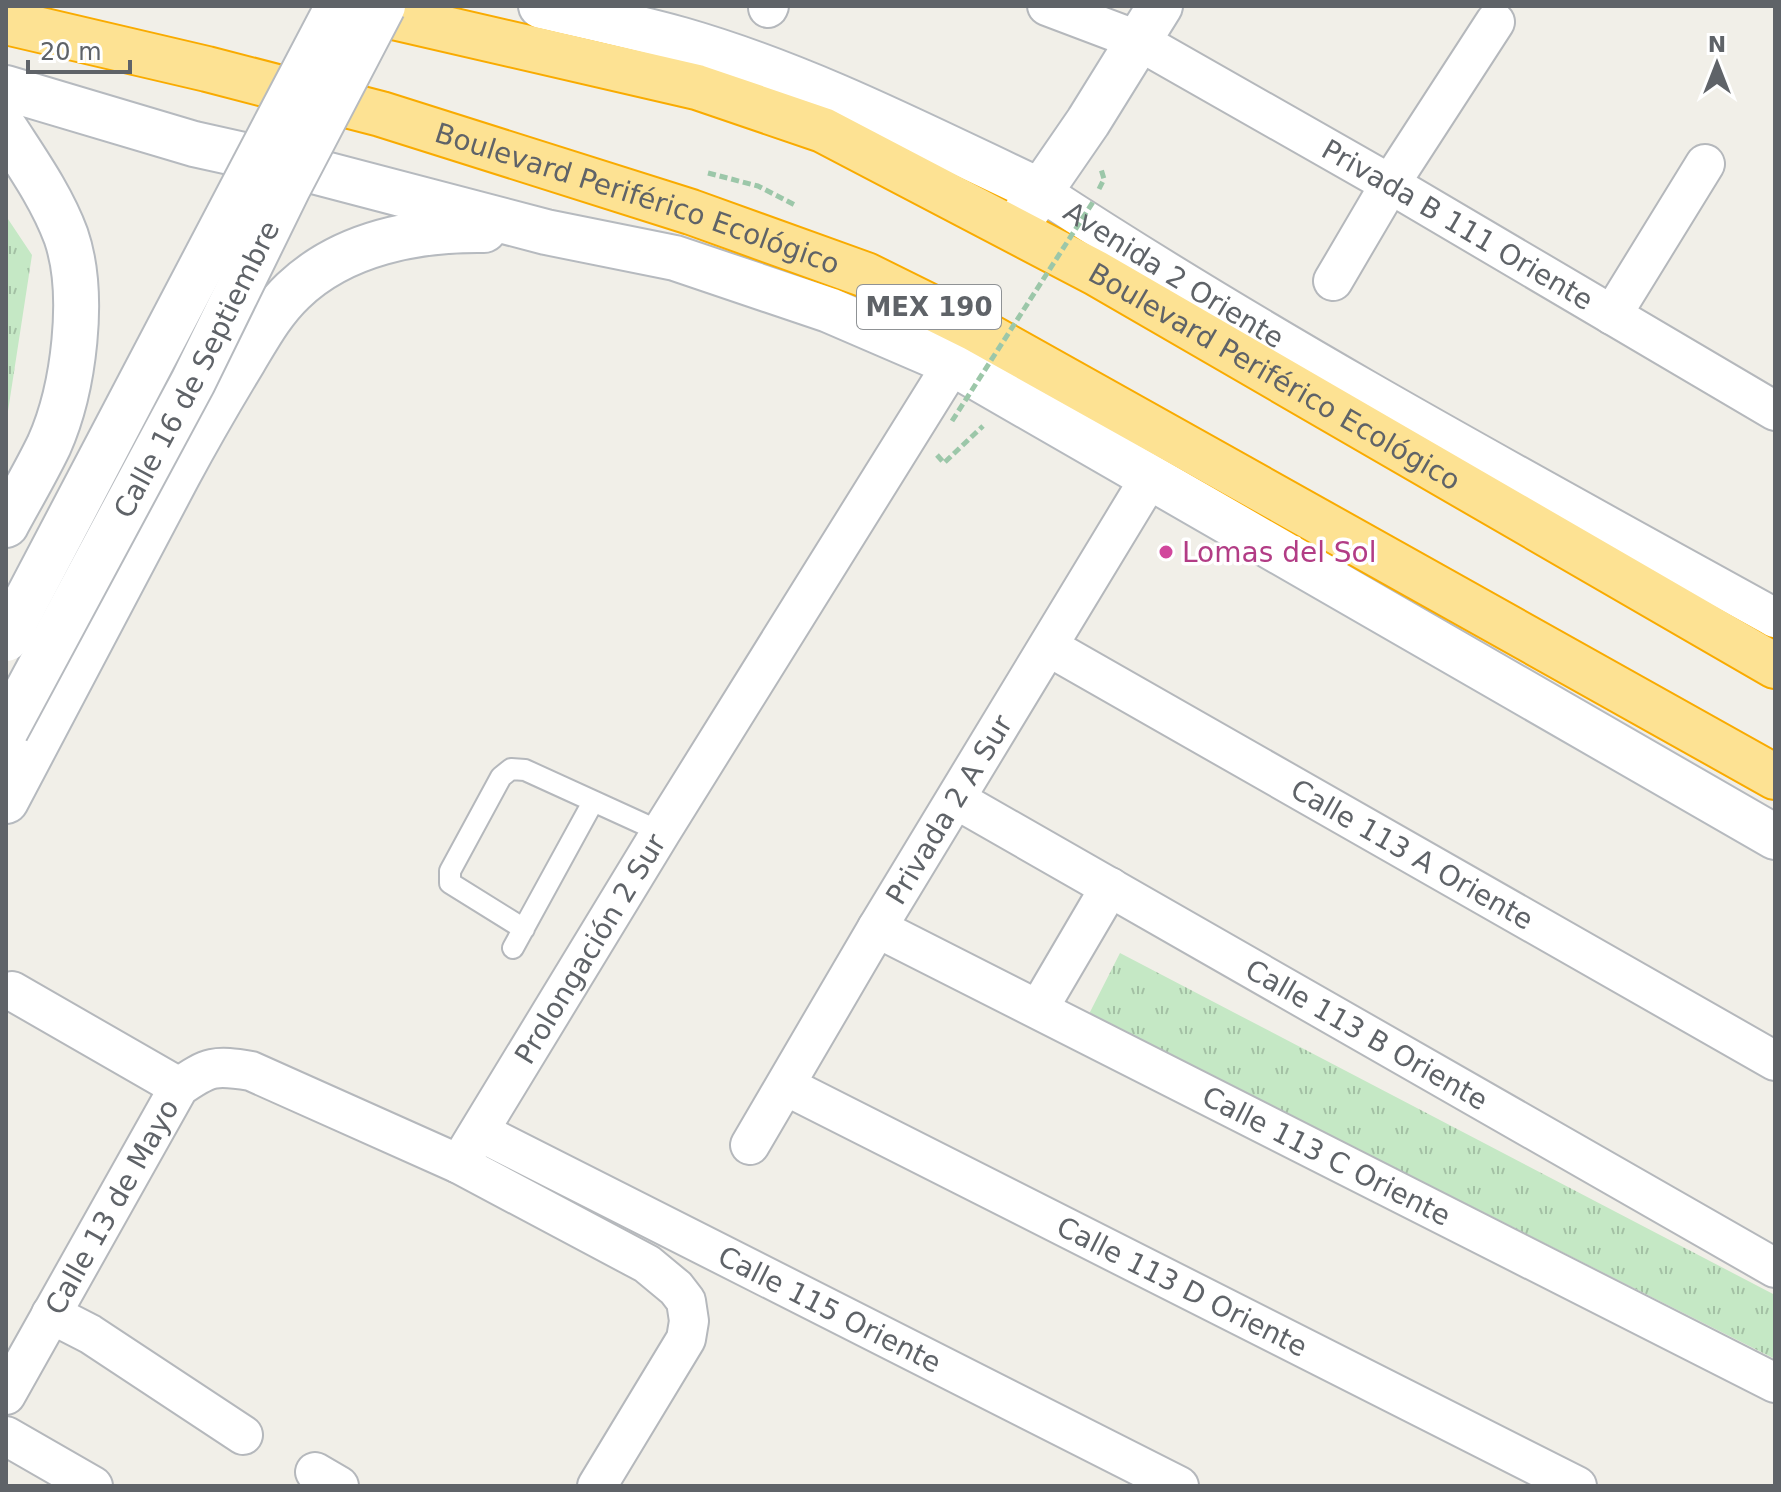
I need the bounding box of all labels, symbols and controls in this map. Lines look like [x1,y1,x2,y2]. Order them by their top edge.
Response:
scale bar [28,24,130,74]
north arrow [1677,24,1757,104]
text: N [1708,32,1726,57]
text: 20 m [40,38,102,66]
street label: Boulevard Periférico Ecológico [431,116,844,281]
street label: Privada B 111 Oriente [1316,132,1599,316]
street label: Avenida 2 Oriente [1058,195,1290,355]
street label: Calle 16 de Septiembre [107,215,286,523]
street label: Boulevard Periférico Ecológico [1083,256,1466,497]
road number: MEX 190 [857,285,1001,329]
place label: Lomas del Sol [1182,536,1377,569]
marker: Lomas del Sol [1157,543,1175,561]
street label: Privada 2 A Sur [879,709,1019,910]
street label: Calle 113 A Oriente [1285,772,1539,936]
street label: Prolongación 2 Sur [508,827,673,1070]
street label: Calle 113 B Oriente [1240,952,1494,1117]
street label: Calle 113 C Oriente [1197,1079,1456,1232]
street label: Calle 13 de Mayo [38,1093,185,1320]
street label: Calle 113 D Oriente [1052,1209,1313,1363]
street label: Calle 115 Oriente [713,1239,947,1379]

